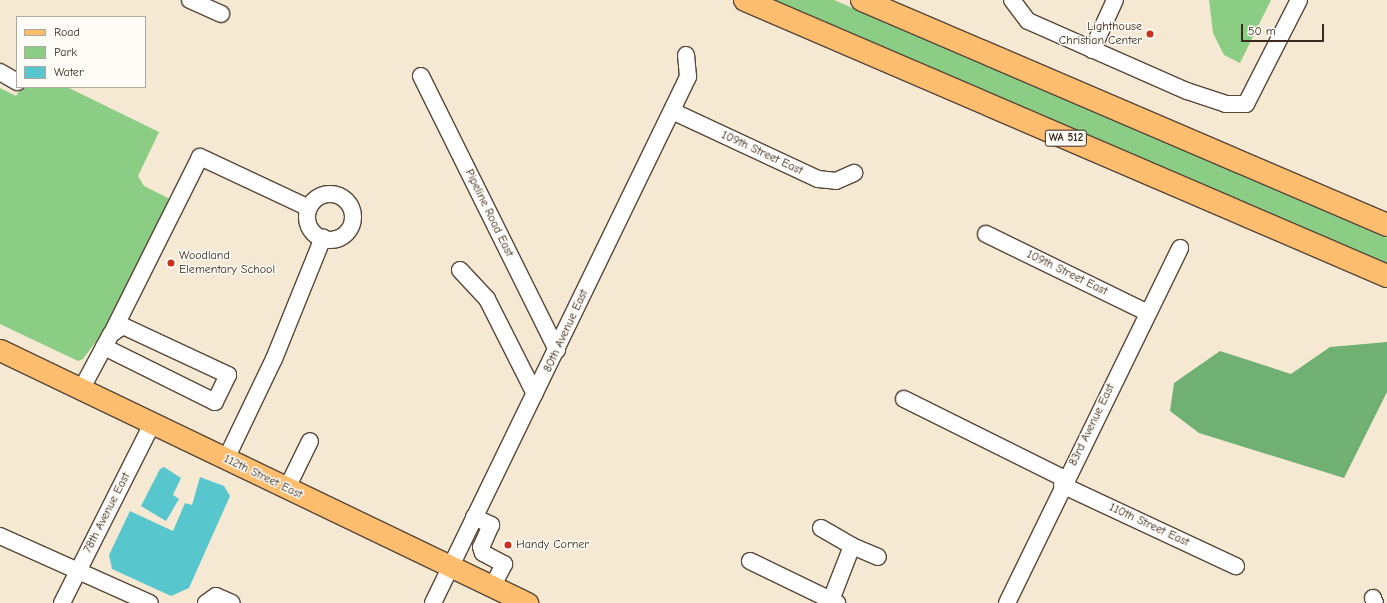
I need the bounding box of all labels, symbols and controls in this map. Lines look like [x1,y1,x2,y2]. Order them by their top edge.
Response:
legend [16,16,146,88]
scale bar [1243,16,1326,42]
place label: Lighthouse Christian Center [1059,20,1142,48]
text: 50 m [1248,24,1276,38]
text: Road [54,25,80,39]
marker: Lighthouse Christian Center [1145,29,1155,39]
text: Park [54,45,77,59]
text: Water [54,65,84,79]
street label: 109th Street East [719,128,805,178]
road number: WA 512 [1044,129,1088,147]
street label: Pipeline Road East [462,167,516,259]
street label: 109th Street East [1024,247,1110,299]
place label: Woodland Elementary School [179,249,275,277]
marker: Woodland Elementary School [166,258,176,268]
street label: 80th Avenue East [541,287,591,375]
street label: 83rd Avenue East [1066,382,1118,468]
street label: 112th Street East [221,452,305,502]
street label: 78th Avenue East [81,470,133,556]
street label: 110th Street East [1107,500,1191,550]
place label: Handy Corner [516,538,589,552]
marker: Handy Corner [503,540,513,550]

